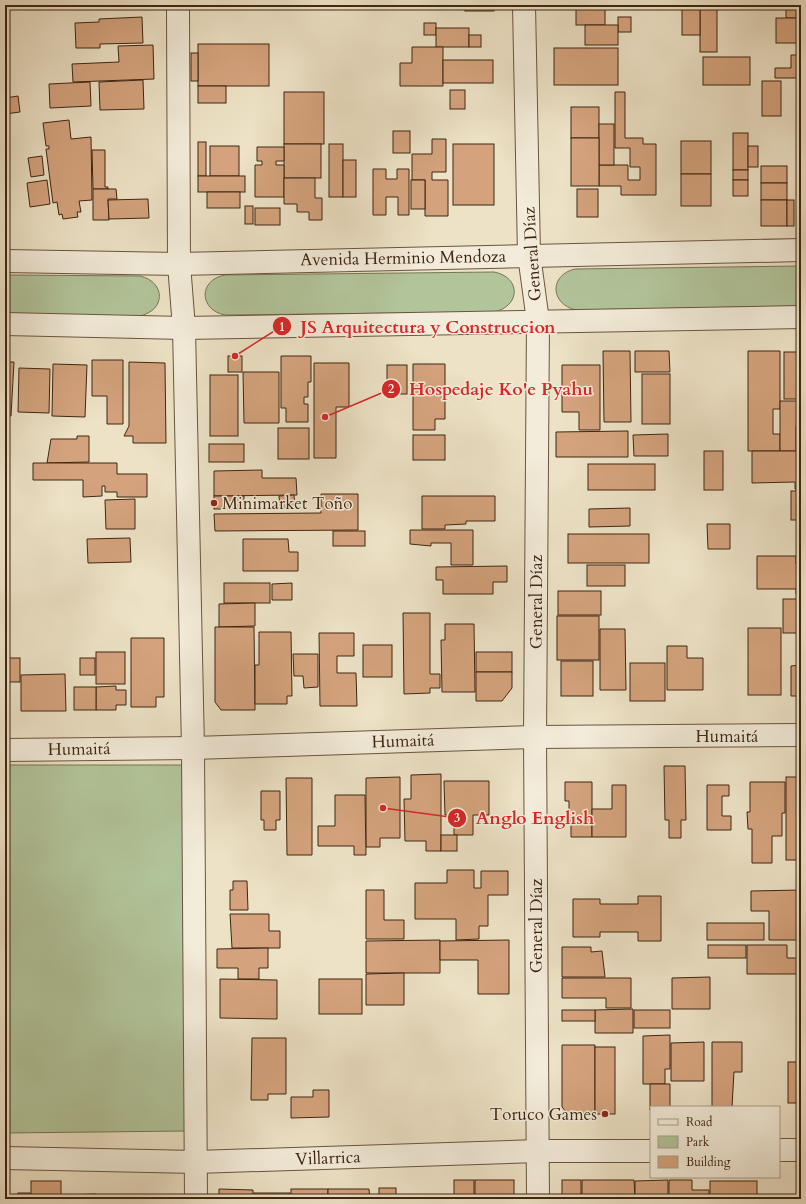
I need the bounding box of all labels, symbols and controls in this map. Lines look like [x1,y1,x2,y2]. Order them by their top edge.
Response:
street label: General Díaz [517,206,547,302]
street label: Avenida Herminio Mendoza [300,245,507,271]
callout: JS Arquitectura y Construccion [272,311,564,341]
text: JS Arquitectura y Construccion [297,315,556,340]
text: 1 [279,319,285,335]
callout: Hospedaje Ko'e Pyahu [381,374,601,404]
text: Hospedaje Ko'e Pyahu [409,377,593,402]
text: 2 [388,381,394,397]
place label: Minimarket Toño [222,492,352,515]
marker: Minimarket Toño [209,498,219,508]
street label: General Díaz [525,554,548,649]
street label: Humaitá [696,725,759,748]
street label: Humaitá [371,728,435,754]
street label: Humaitá [47,737,111,761]
callout: Anglo English [447,803,602,833]
text: Anglo English [476,806,594,831]
text: 3 [454,810,460,826]
street label: General Díaz [525,878,548,973]
place label: Toruco Games [490,1103,597,1126]
legend [650,1106,780,1178]
marker: Toruco Games [600,1109,610,1119]
text: Road [686,1114,713,1130]
text: Park [686,1134,710,1150]
street label: Villarrica [295,1145,362,1171]
text: Building [686,1154,731,1170]

